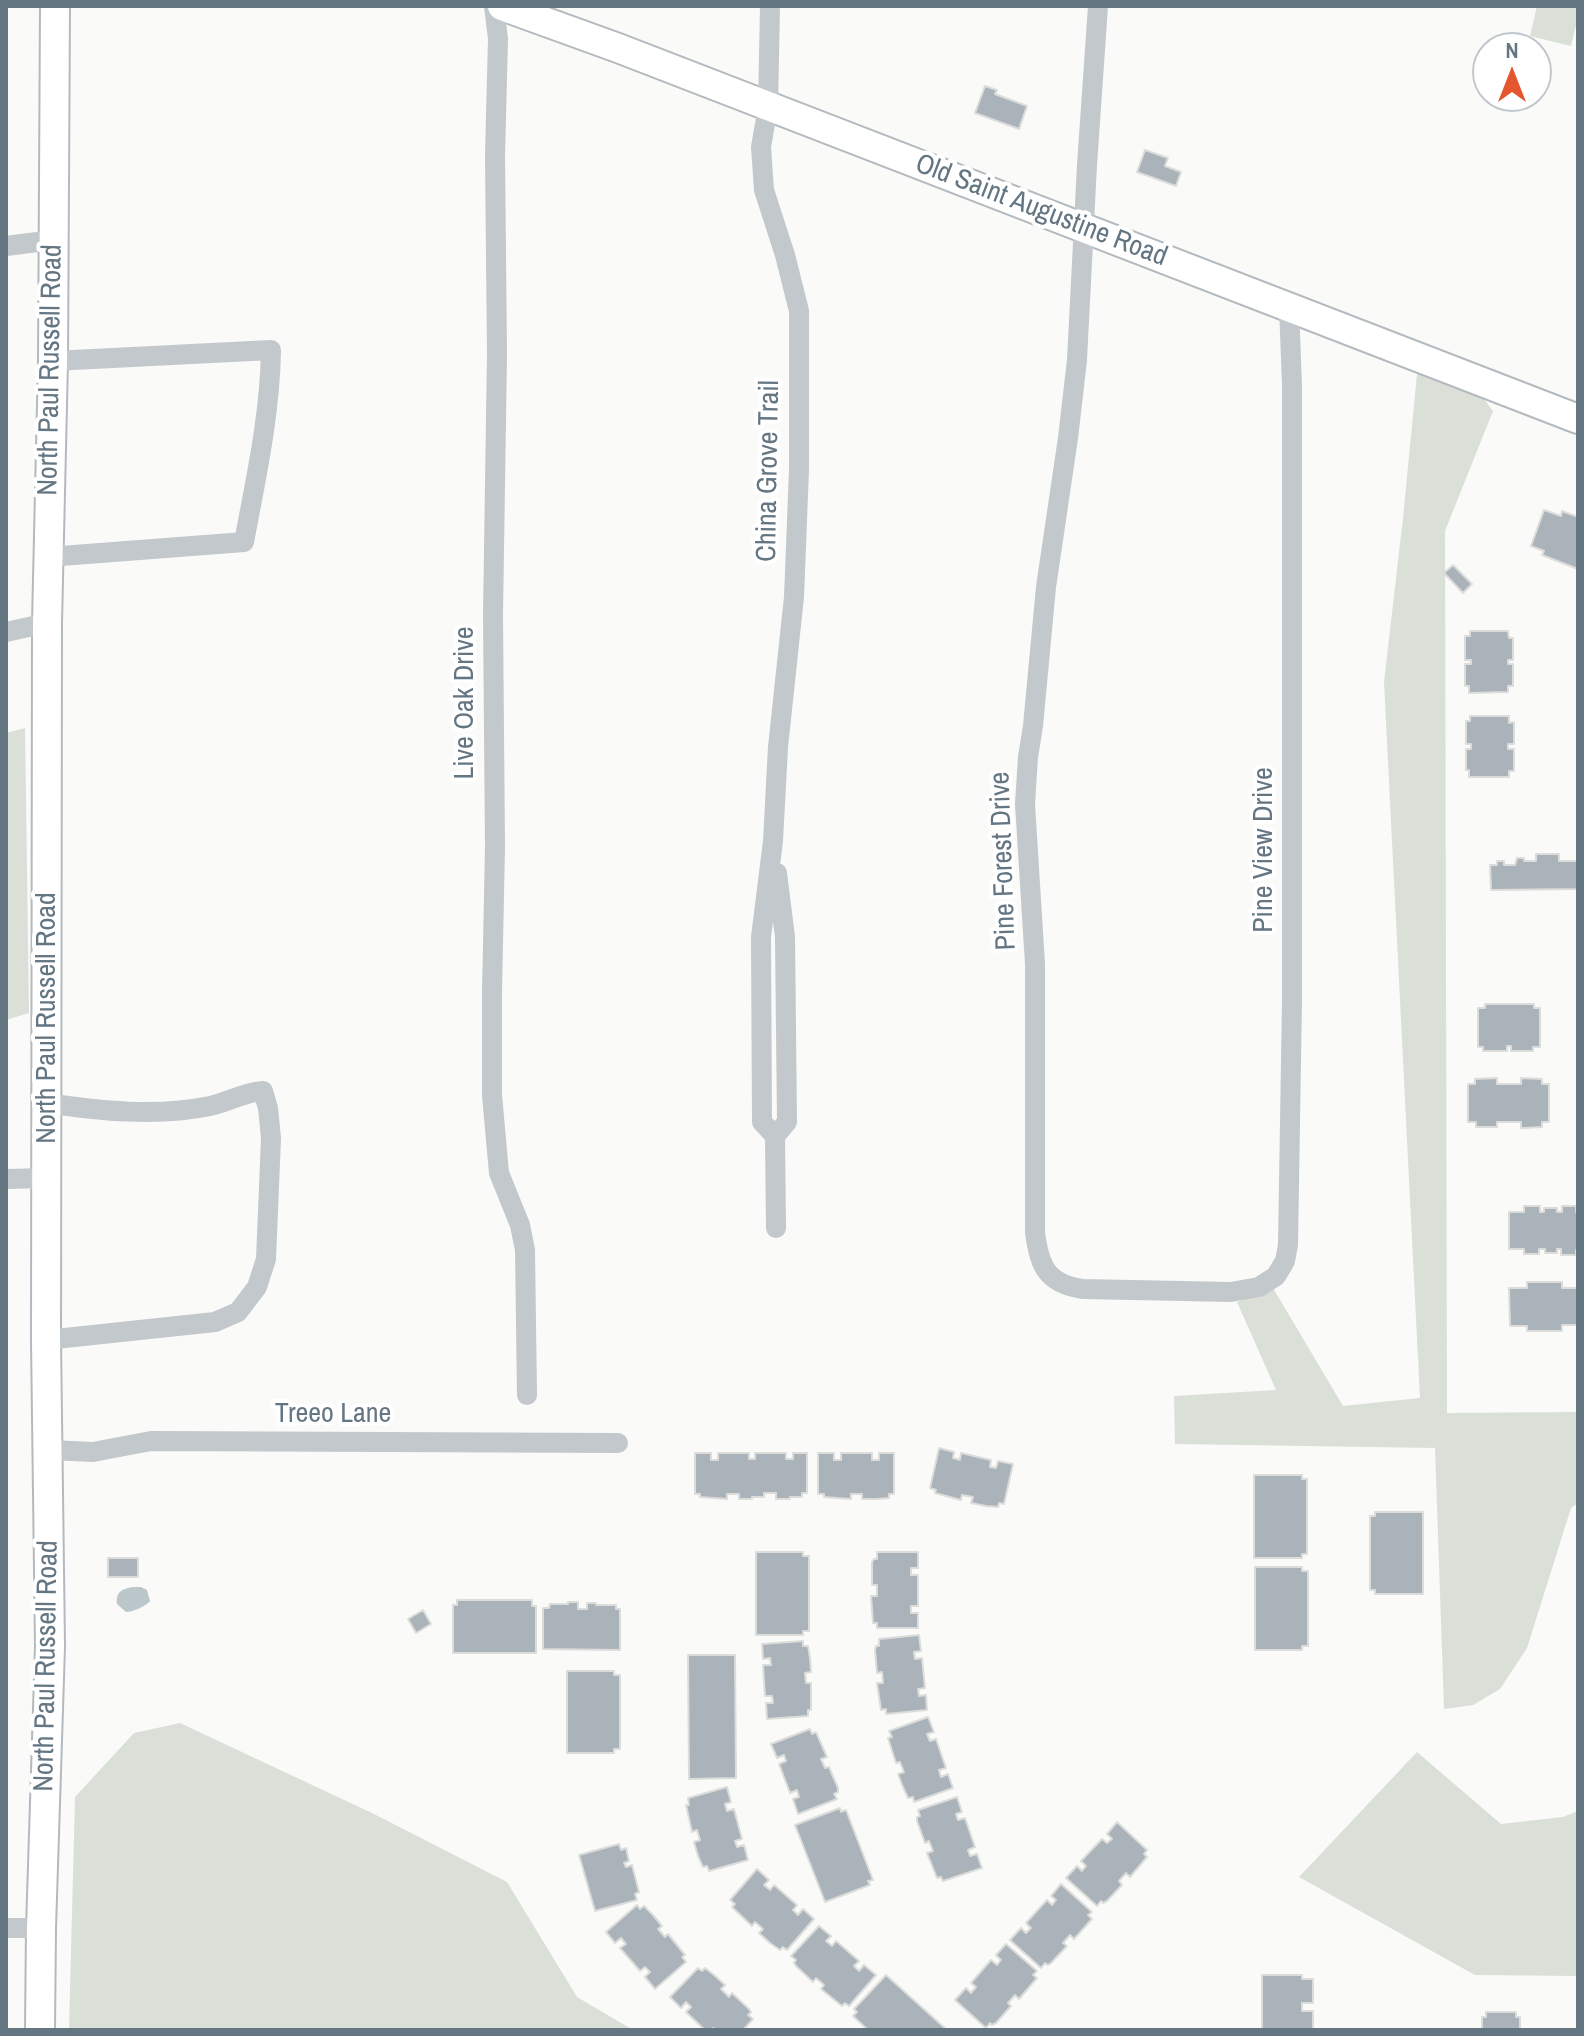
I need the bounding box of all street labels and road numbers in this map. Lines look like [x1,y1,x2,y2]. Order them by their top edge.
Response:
street label: Old Saint Augustine Road [910,148,1172,274]
street label: North Paul Russell Road [32,244,70,496]
street label: China Grove Trail [751,380,787,562]
street label: Live Oak Drive [448,626,482,780]
street label: Pine View Drive [1247,767,1281,933]
street label: Pine Forest Drive [984,771,1024,951]
street label: North Paul Russell Road [30,892,64,1144]
street label: Treeo Lane [275,1397,391,1431]
street label: North Paul Russell Road [28,1540,66,1792]

